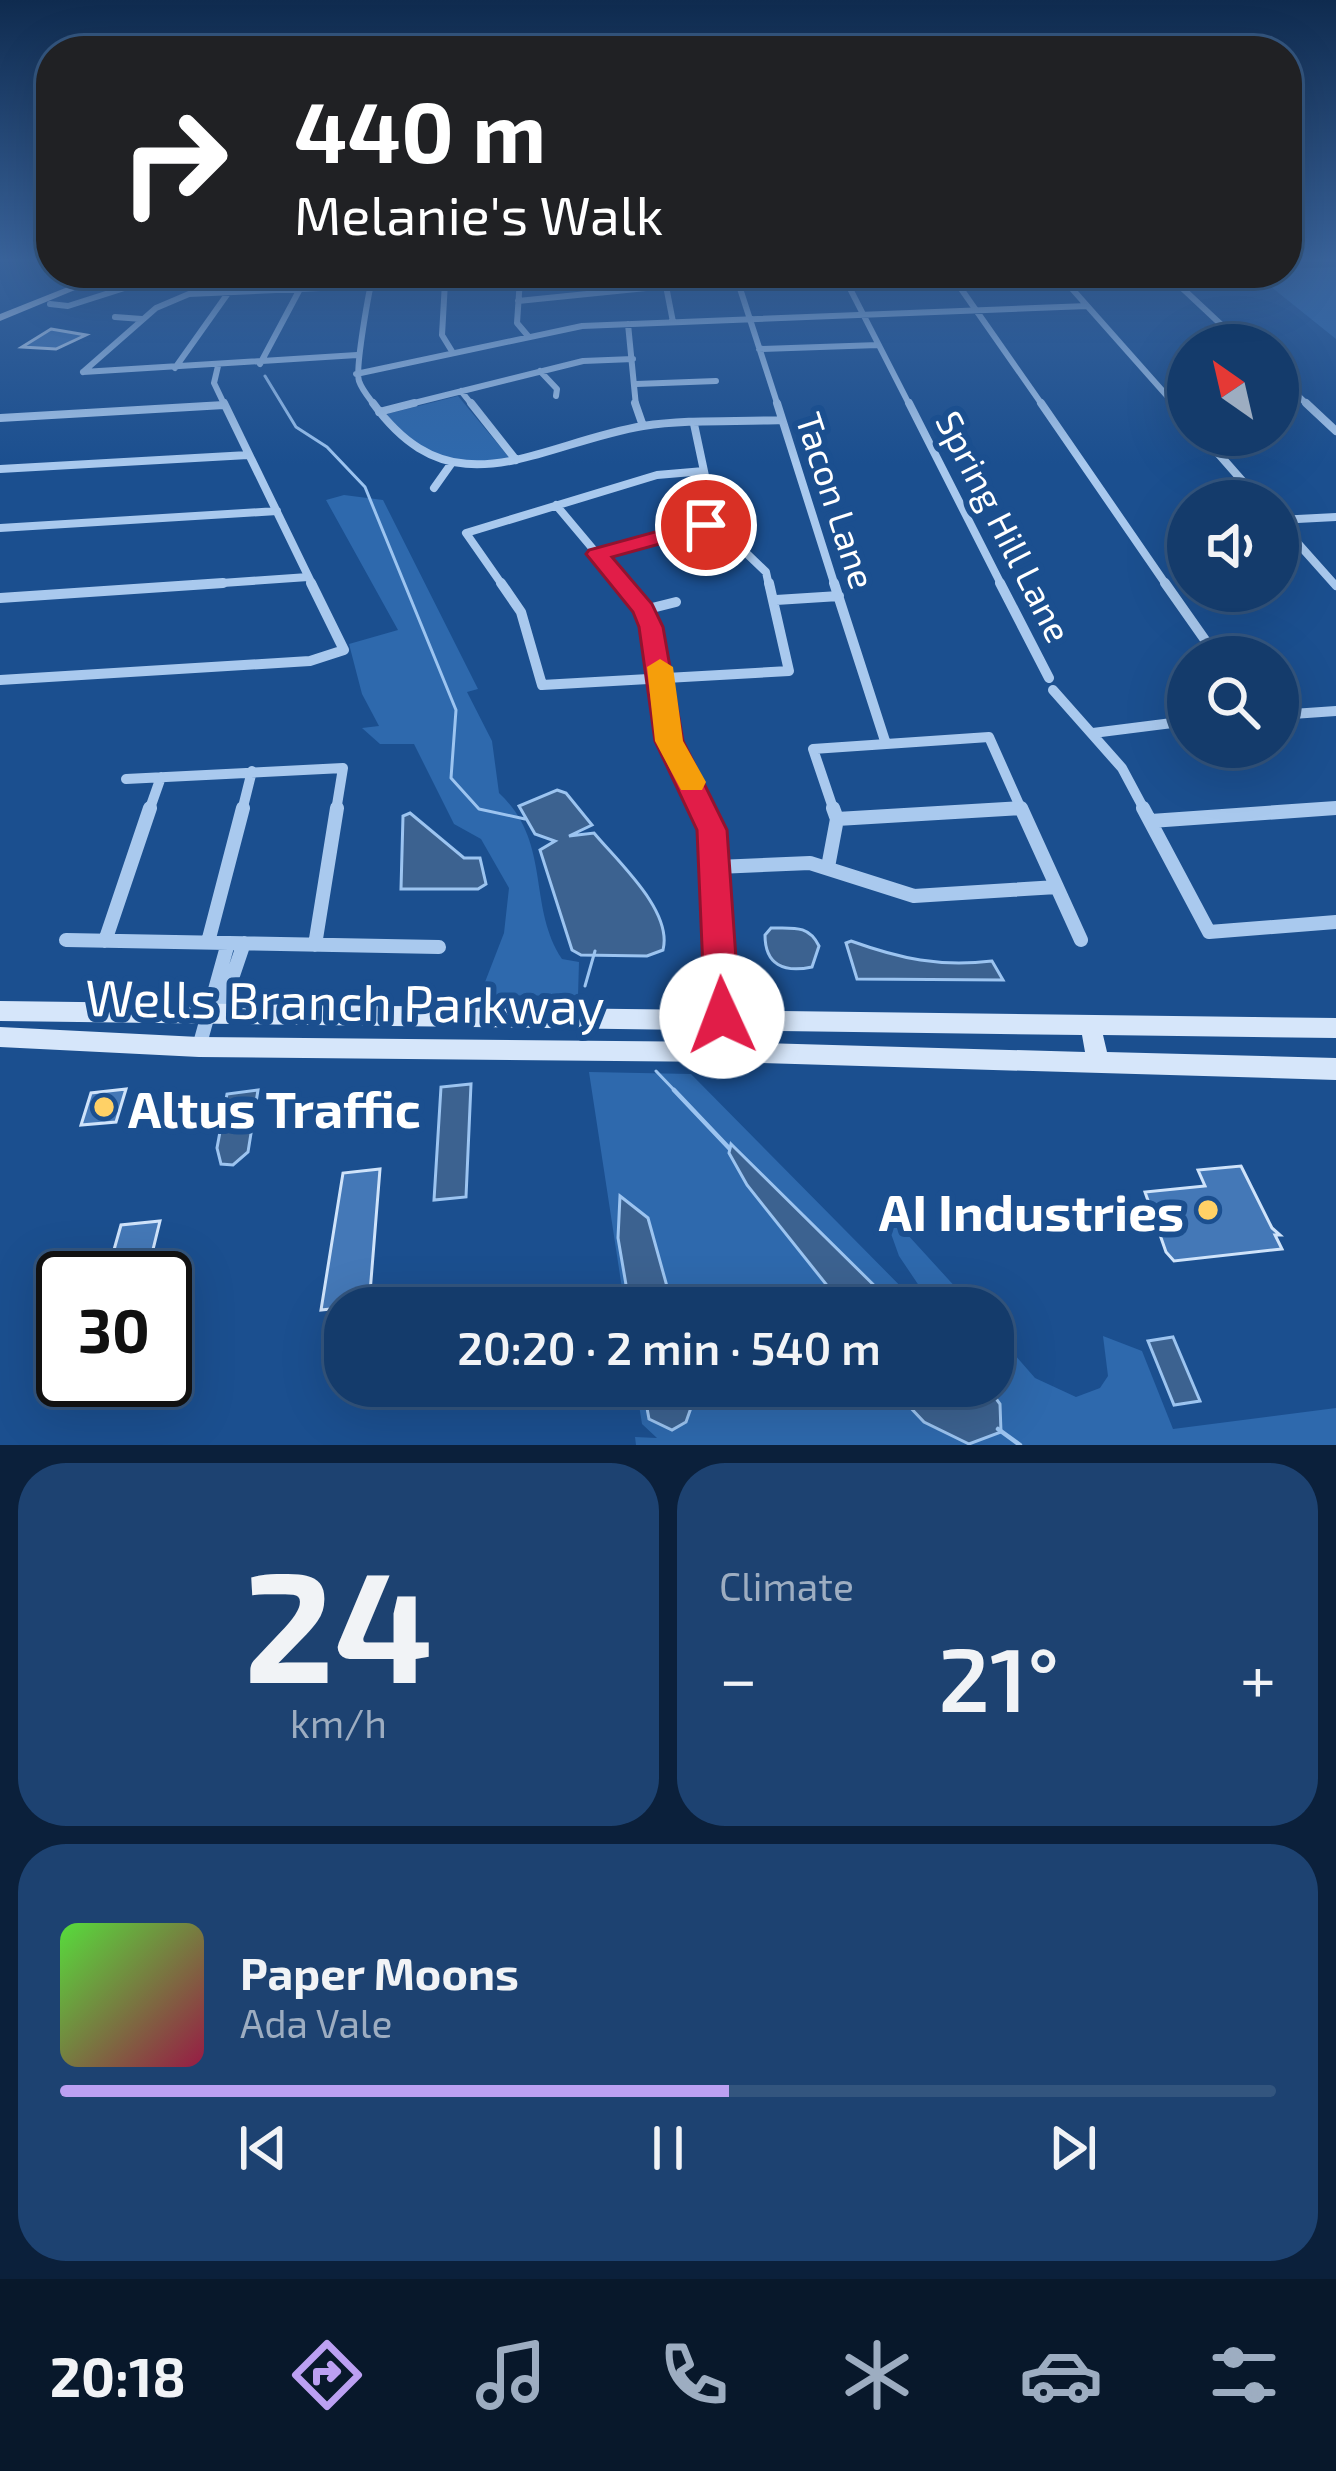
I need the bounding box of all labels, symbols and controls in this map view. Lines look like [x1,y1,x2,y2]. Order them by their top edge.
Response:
text: 440 m [294,79,546,180]
icon: right [96,84,252,240]
text: Melanie's Walk [294,181,663,246]
north arrow [1167,324,1299,456]
map controls [1167,324,1299,768]
street label: Spring Hill Lane [928,403,1082,649]
street label: Tacon Lane [788,407,886,593]
pin [655,474,757,576]
button: sound [1167,480,1299,612]
icon: arrive [673,492,739,558]
button: search [1167,636,1299,768]
position arrow [659,953,785,1079]
street label: Wells Branch Parkway [85,965,605,1035]
place label: Altus Traffic [128,1077,421,1138]
marker: Altus Traffic [91,1094,117,1120]
place label: AI Industries [879,1180,1184,1241]
marker: AI Industries [1195,1197,1221,1223]
speed limit sign: 30 [36,1251,192,1407]
text: 20:20 · 2 min · 540 m [457,1320,881,1374]
text: 24 [243,1527,434,1714]
text: Climate [719,1562,854,1609]
text: 21° [938,1622,1059,1730]
text: − [719,1637,758,1716]
text: + [1240,1637,1276,1716]
text: km/h [290,1699,387,1746]
text: Paper Moons [240,1945,519,1999]
text: Ada Vale [240,1999,392,2046]
icon: previous [230,2115,296,2181]
icon: pause [635,2115,701,2181]
icon: next [1040,2115,1106,2181]
icon: directions [285,2333,369,2417]
icon: music [469,2333,553,2417]
icon: phone [652,2333,736,2417]
icon: climate [835,2333,919,2417]
icon: car [1019,2333,1103,2417]
icon: filters [1202,2333,1286,2417]
text: 20:18 [50,2343,186,2408]

